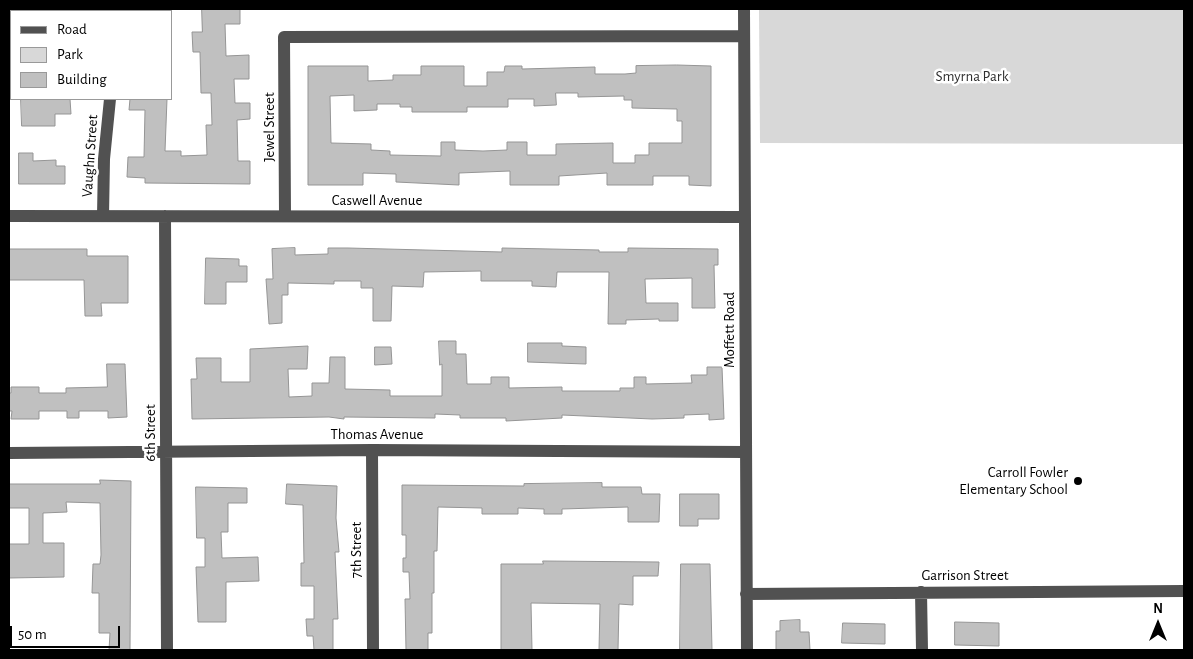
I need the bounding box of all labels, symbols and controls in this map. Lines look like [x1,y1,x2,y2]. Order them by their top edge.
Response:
legend [10,10,172,100]
text: Road [57,22,87,37]
text: Park [57,47,83,62]
park label: Smyrna Park [936,67,1008,85]
text: Building [57,72,107,87]
street label: Jewel Street [260,92,278,162]
street label: Vaughn Street [78,114,102,198]
street label: Caswell Avenue [332,191,422,209]
street label: Moffett Road [720,292,738,368]
street label: 6th Street [141,404,159,462]
street label: Thomas Avenue [331,425,423,443]
place label: Carroll Fowler Elementary School [959,463,1068,498]
marker: Carroll Fowler Elementary School [1072,475,1084,487]
street label: 7th Street [347,522,365,578]
street label: Garrison Street [921,566,1009,584]
north arrow [1133,599,1183,649]
text: N [1153,602,1163,616]
scale bar [12,616,122,648]
text: 50 m [18,627,47,642]

